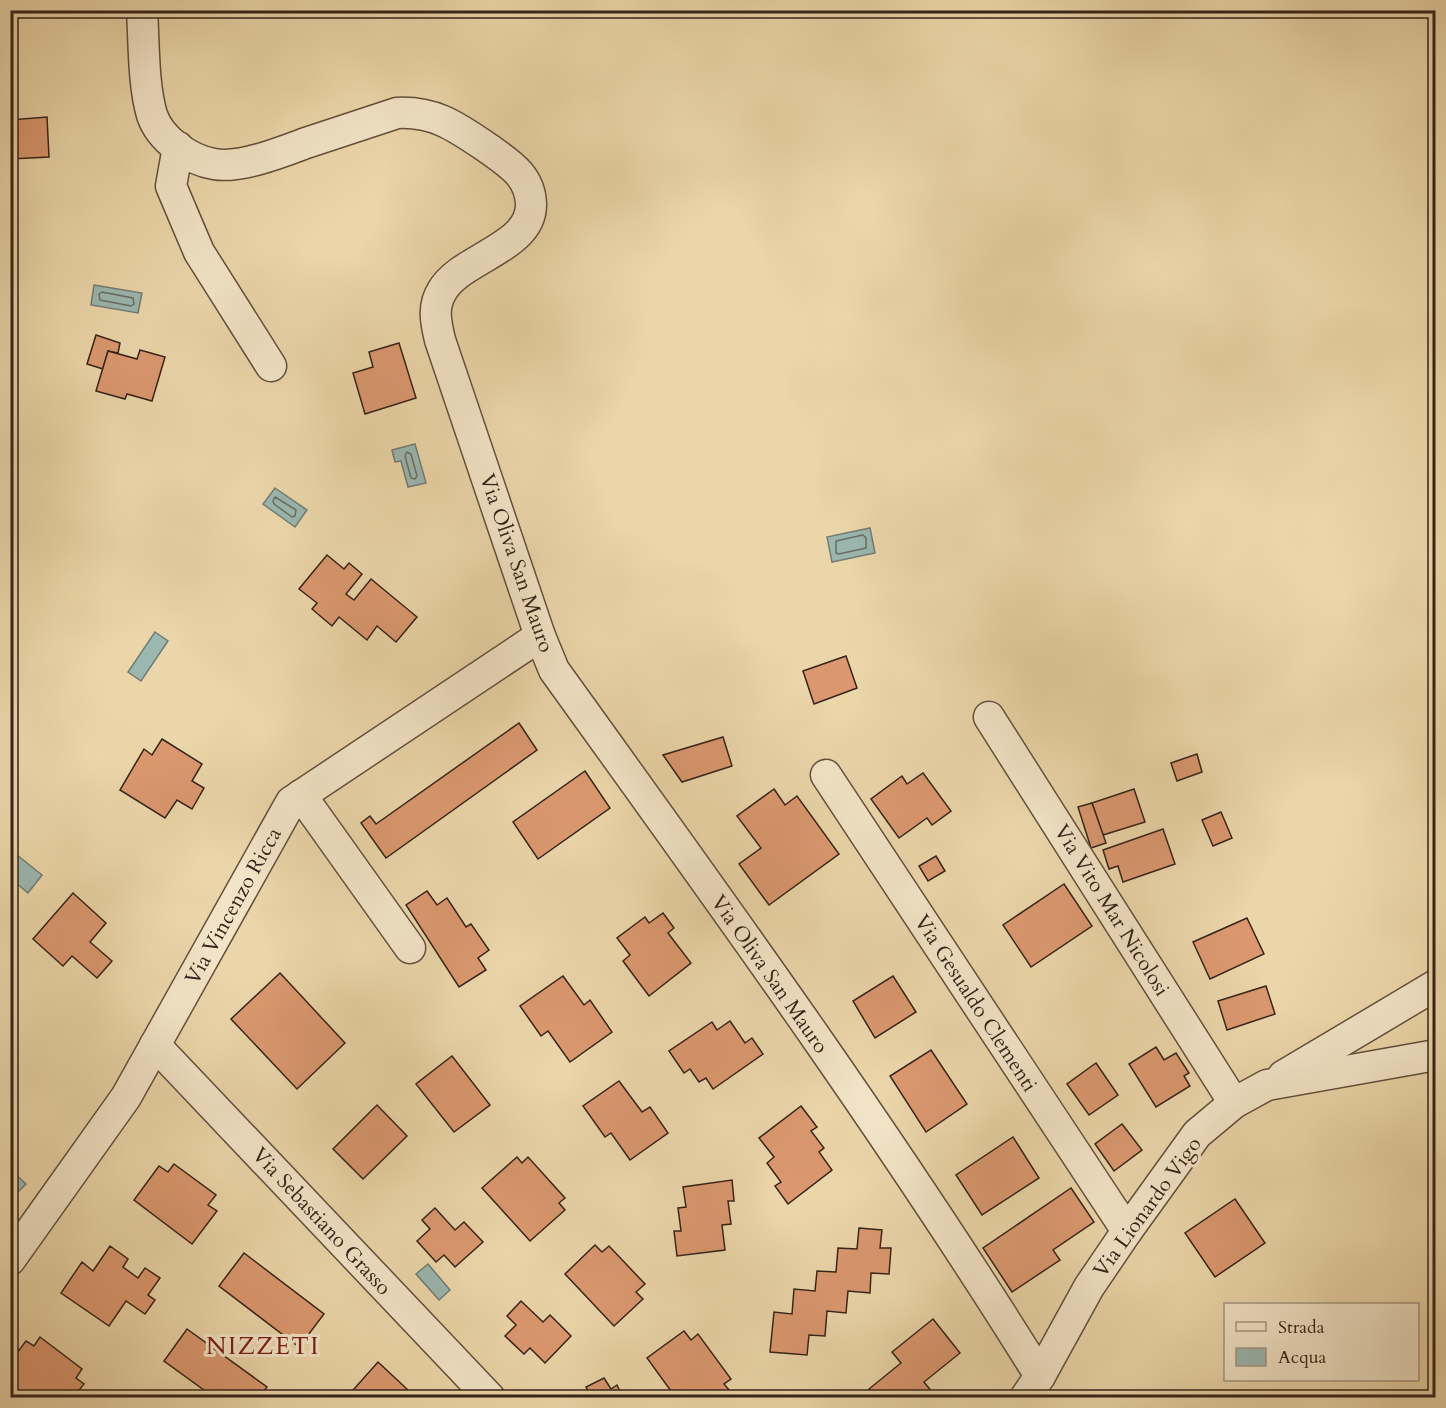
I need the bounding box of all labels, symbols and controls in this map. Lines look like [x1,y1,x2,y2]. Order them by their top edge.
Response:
street label: Via Oliva San Mauro [472,470,561,656]
street label: Via Vito Mar Nicolosi [1047,819,1176,1002]
street label: Via Vincenzo Ricca [178,822,289,990]
street label: Via Oliva San Mauro [704,889,835,1059]
street label: Via Gesualdo Clementi [907,909,1044,1098]
street label: Via Lionardo Vigo [1086,1131,1208,1284]
street label: Via Sebastiano Grasso [245,1141,398,1302]
legend [1224,1303,1419,1381]
text: Strada [1278,1315,1325,1340]
district label: NIZZETI [206,1330,320,1363]
text: Acqua [1278,1345,1327,1370]

